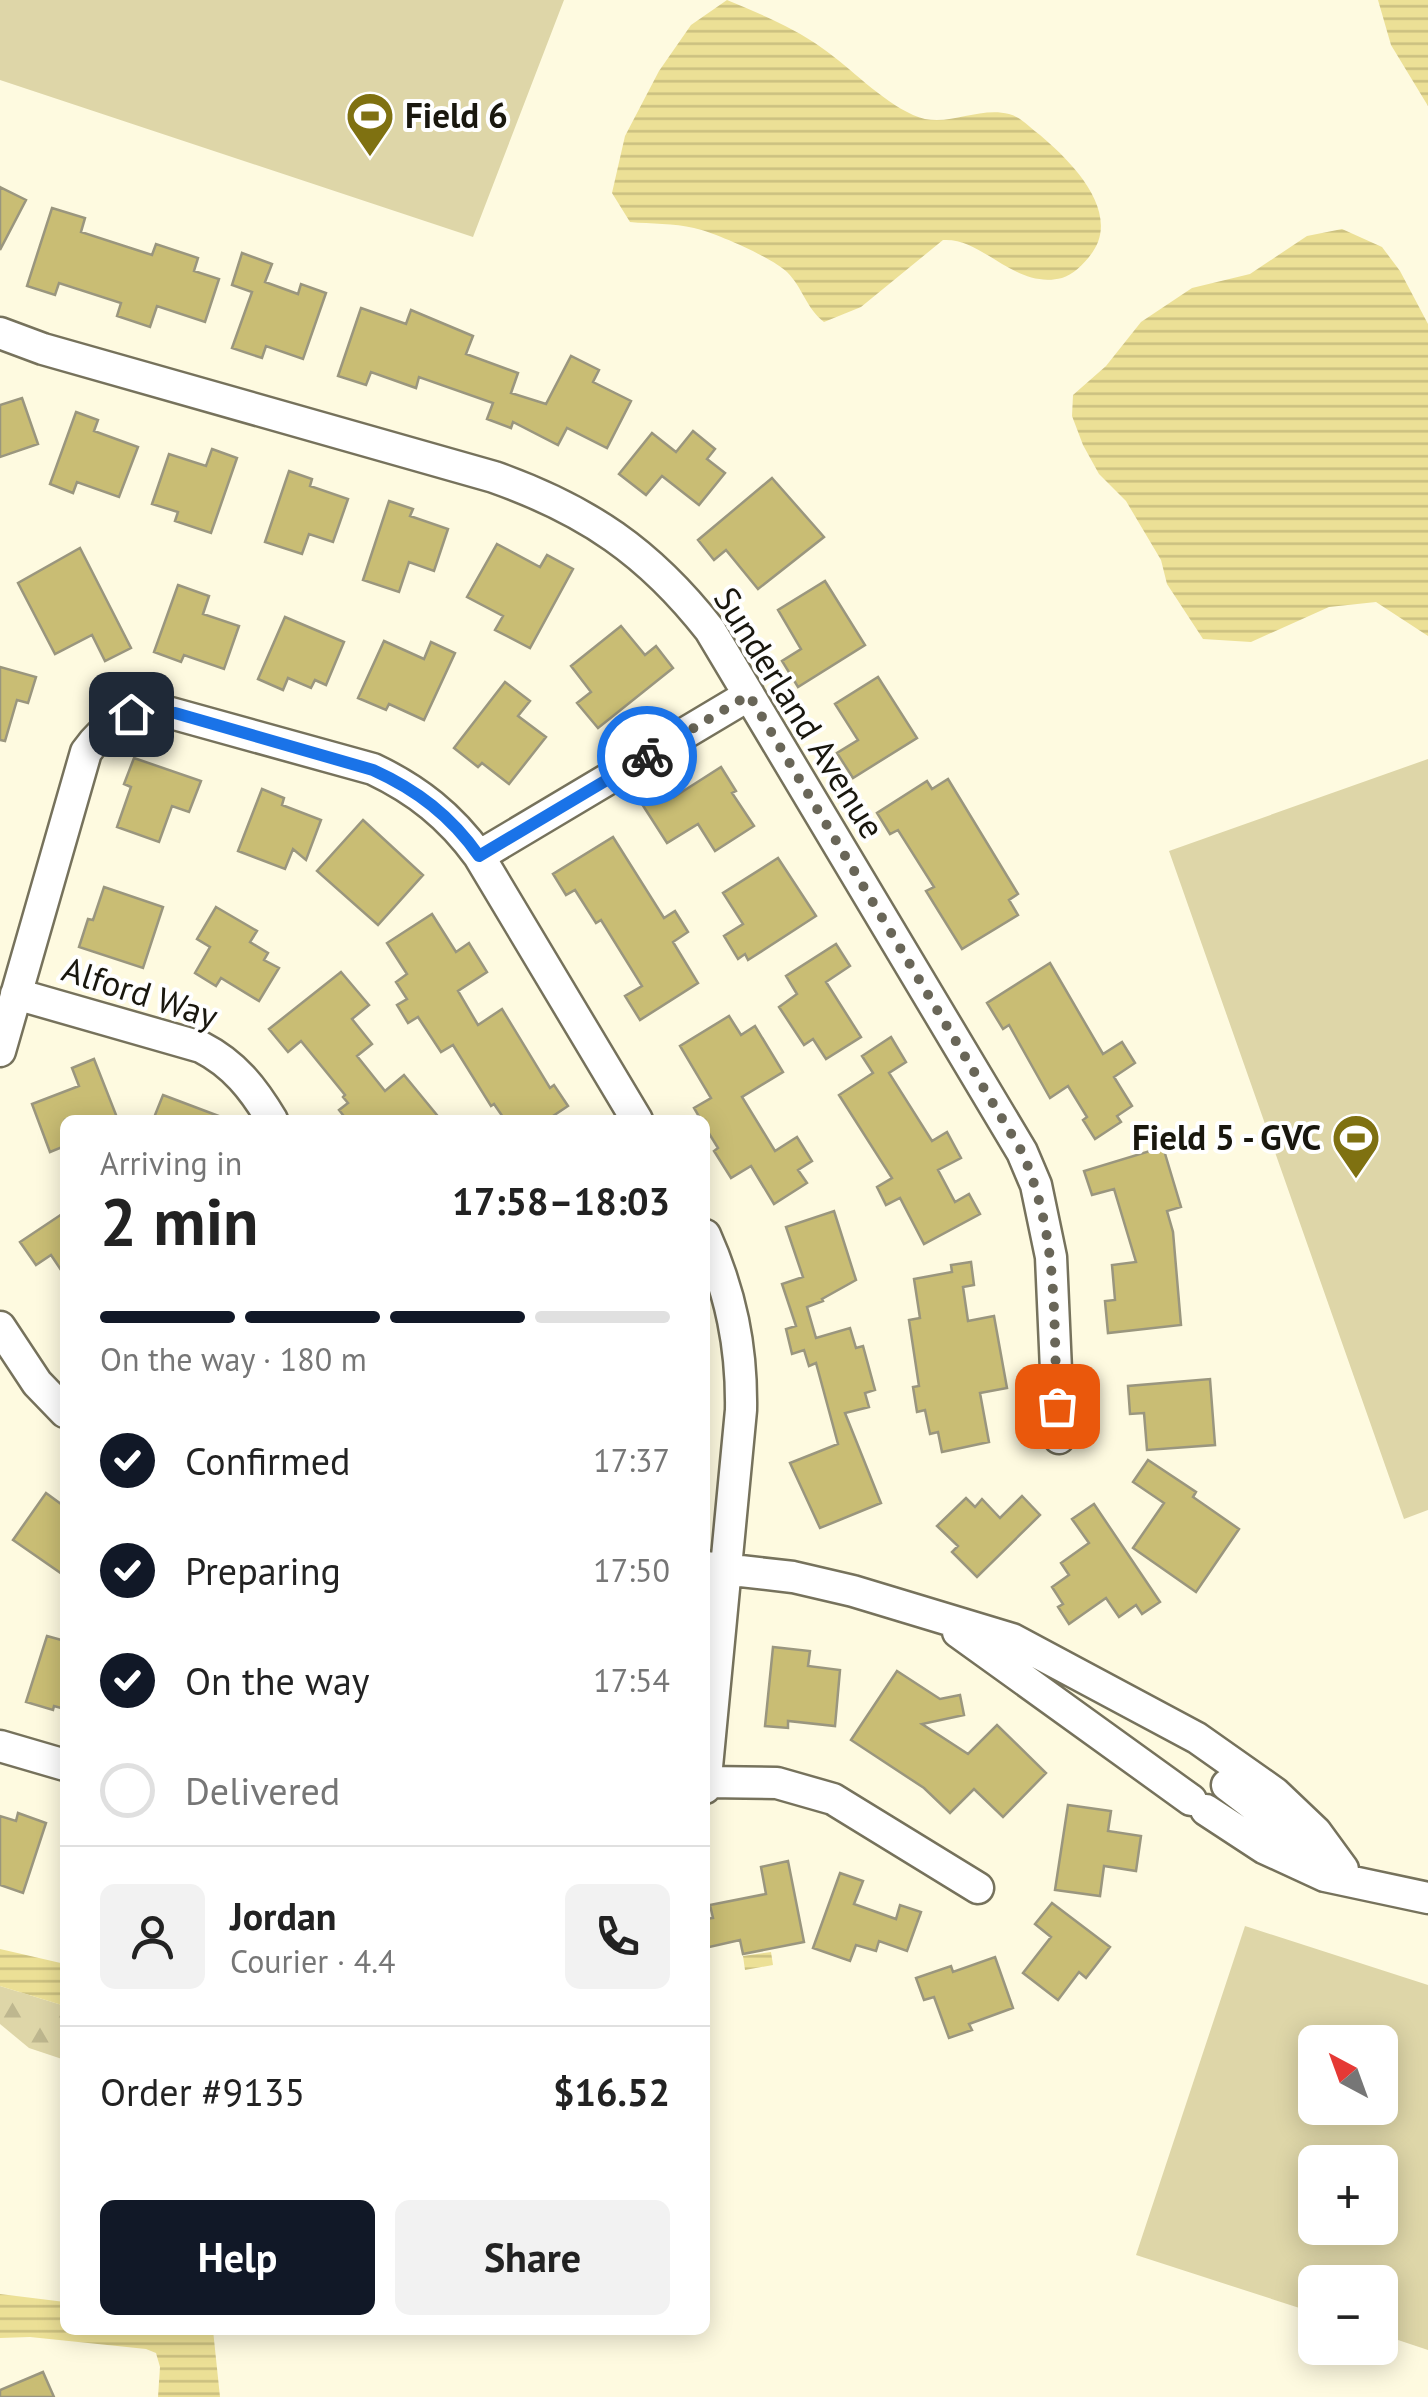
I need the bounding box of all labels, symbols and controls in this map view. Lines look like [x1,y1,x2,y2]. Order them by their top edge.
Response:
sports icon: Field 6 [344,90,396,158]
place label: Field 6 [405,92,508,138]
street label: Sunderland Avenue [704,578,896,847]
pin [89,672,174,757]
icon: home [104,687,159,742]
courier [597,706,697,806]
icon: bike [620,729,675,784]
street label: Alford Way [57,945,224,1039]
sports icon: Field 5 - GVC [1330,1112,1382,1180]
place label: Field 5 - GVC [1132,1114,1321,1160]
text: Arriving in [100,1142,242,1184]
text: 17:58–18:03 [452,1176,670,1225]
text: 2 min [100,1179,259,1263]
text: On the way · 180 m [100,1338,367,1380]
pin [1015,1364,1100,1449]
icon: bag [1030,1379,1085,1434]
icon: check [100,1433,155,1488]
text: Confirmed [185,1436,351,1485]
text: 17:37 [593,1439,670,1481]
icon: check [100,1543,155,1598]
text: Preparing [185,1546,341,1595]
text: 17:50 [593,1549,670,1591]
icon: check [100,1653,155,1708]
text: On the way [185,1656,370,1705]
text: 17:54 [593,1659,670,1701]
text: Delivered [185,1766,340,1815]
button: person [100,1884,205,1989]
button: phone [565,1884,670,1989]
text: Jordan [230,1891,336,1940]
text: Courier · 4.4 [230,1940,396,1982]
north arrow [1298,2025,1398,2125]
map controls [1298,2025,1398,2365]
text: Order #9135 [100,2067,305,2116]
text: $16.52 [553,2067,670,2116]
button: + [1298,2145,1398,2245]
button: Help [100,2200,375,2315]
button: Share [395,2200,670,2315]
button: − [1298,2265,1398,2365]

